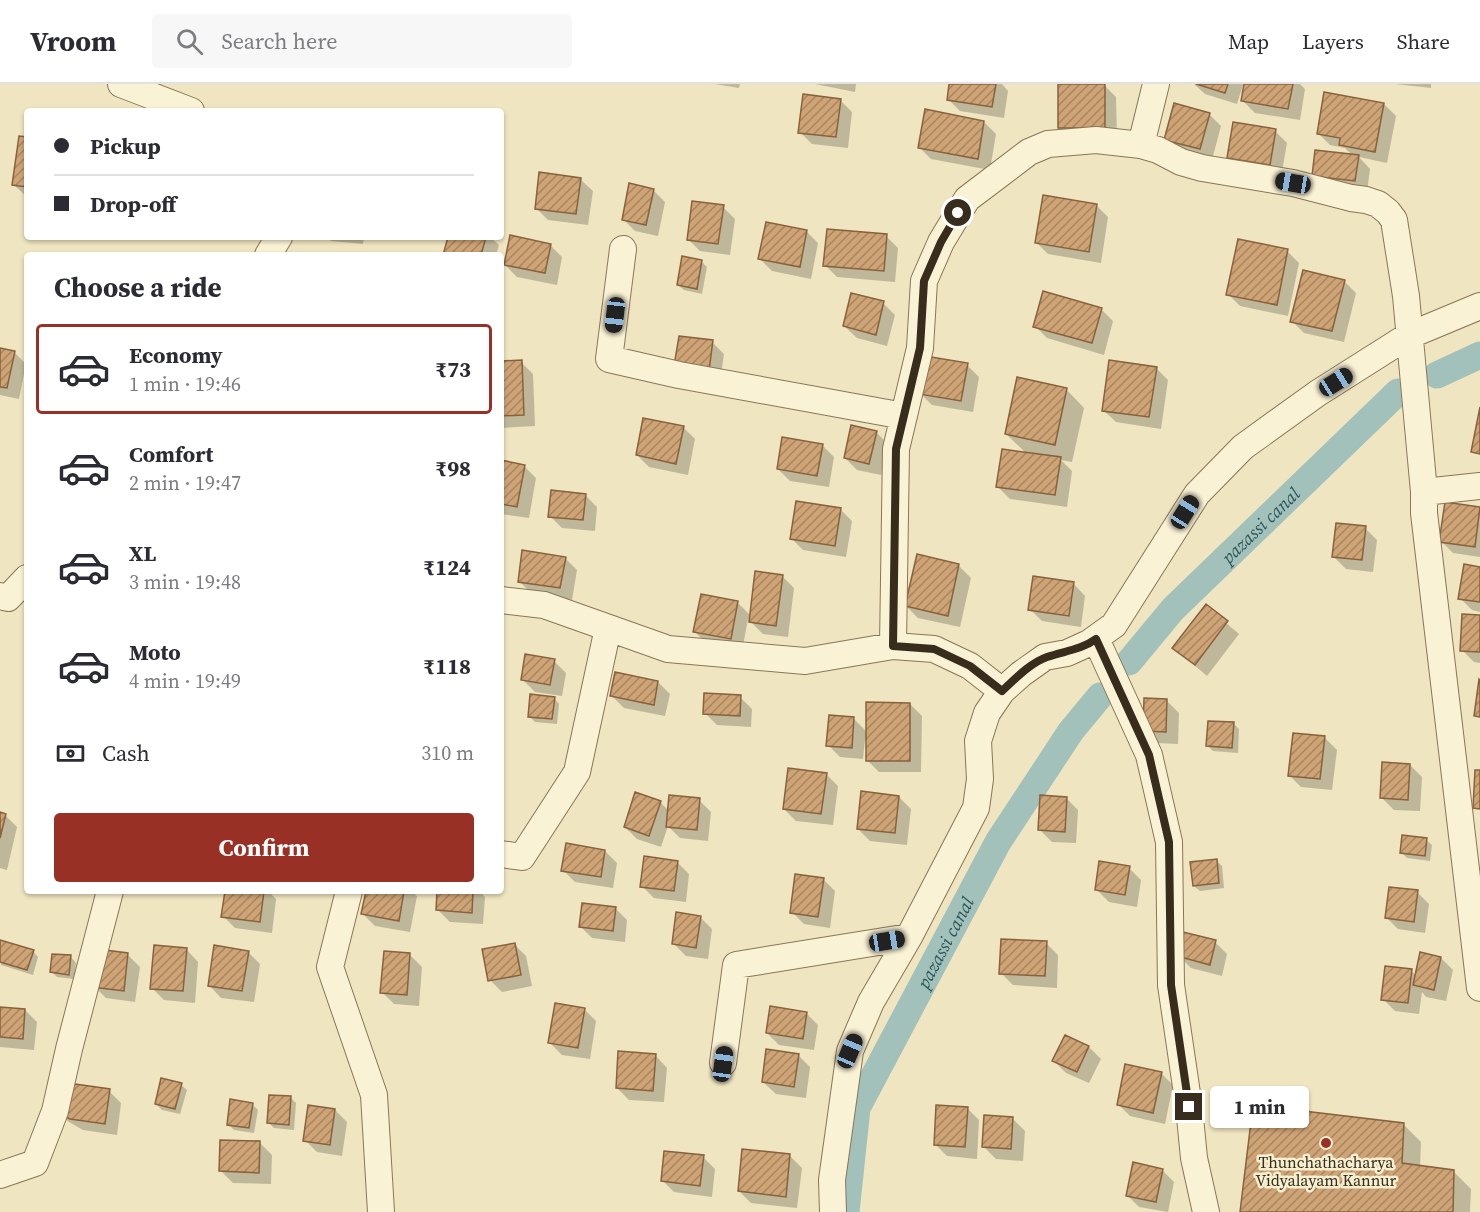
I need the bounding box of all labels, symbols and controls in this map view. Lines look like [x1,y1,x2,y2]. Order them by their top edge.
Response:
search box [152,14,572,68]
text: Vroom [30,22,116,60]
icon: search [173,25,206,58]
text: Search here [221,26,337,56]
text: Map [1228,27,1269,56]
text: Layers [1302,27,1364,56]
text: Share [1397,27,1450,56]
text: Pickup [90,131,161,161]
car [1274,171,1312,195]
text: Drop-off [90,189,176,219]
route start [944,199,971,226]
text: Choose a ride [54,269,222,306]
car [604,296,626,334]
text: Economy [129,340,223,370]
icon: car [57,342,111,396]
text: ₹73 [435,354,471,384]
car [1316,365,1356,399]
text: 1 min · 19:46 [129,370,241,398]
text: Comfort [129,439,213,469]
icon: car [57,441,111,495]
text: ₹98 [435,453,471,483]
text: 2 min · 19:47 [129,469,241,497]
water label: pazassi canal [1214,481,1305,570]
car [1168,492,1202,532]
text: XL [129,538,156,568]
icon: car [57,540,111,594]
text: ₹124 [423,552,471,582]
text: 3 min · 19:48 [129,568,241,596]
text: Moto [129,637,181,667]
icon: car [57,639,111,693]
text: ₹118 [423,651,471,681]
text: 4 min · 19:49 [129,667,241,695]
icon: cash [54,737,87,770]
text: Cash [102,738,150,768]
text: 310 m [421,739,474,767]
button: Confirm [54,813,474,882]
water label: pazassi canal [909,892,979,994]
car [868,929,906,953]
car [835,1031,865,1071]
car [712,1045,734,1083]
callout: 1 min [1210,1086,1309,1128]
route end [1175,1093,1202,1120]
text: 1 min [1234,1093,1285,1121]
marker: Thunchathacharya Vidyalayam Kannur [1319,1136,1333,1150]
place label: Thunchathacharya Vidyalayam Kannur [1256,1151,1397,1191]

